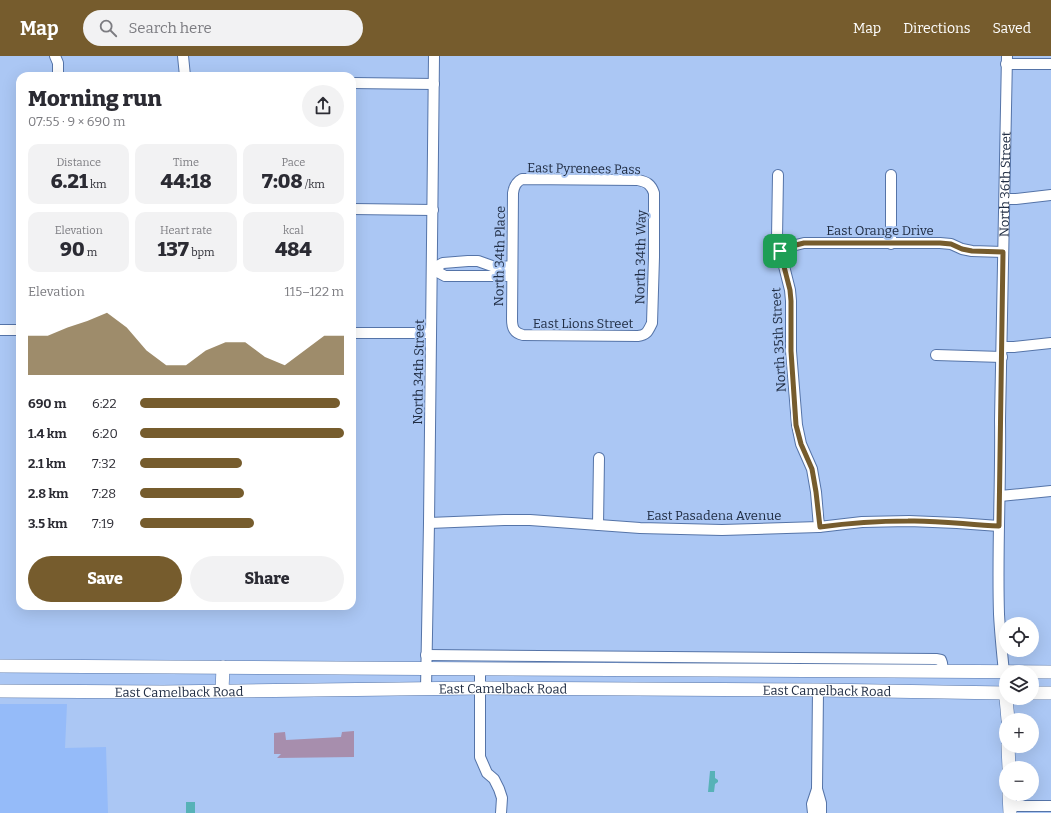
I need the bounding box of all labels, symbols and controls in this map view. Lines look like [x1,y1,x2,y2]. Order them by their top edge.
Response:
search box [83,10,363,46]
text: Map [20,17,59,40]
icon: search [97,17,119,39]
text: Search here [129,19,212,37]
text: Map [853,20,881,37]
text: Directions [903,20,971,37]
text: Saved [993,20,1031,37]
text: Morning run [28,85,161,112]
button: share [302,85,344,127]
text: 07:55 · 9 × 690 m [28,114,125,129]
street label: North 36th Street [997,131,1014,237]
text: Distance [56,156,101,169]
text: Time [173,156,199,169]
text: Pace [281,156,305,169]
street label: East Pyrenees Pass [527,160,641,177]
text: 6.21 [51,169,88,193]
text: 44:18 [161,169,211,193]
text: 7:08 [262,169,302,193]
text: km [88,178,107,191]
text: /km [302,178,325,191]
street label: North 34th Place [491,206,508,306]
street label: North 34th Way [632,209,649,304]
street label: East Orange Drive [826,223,934,238]
text: Elevation [55,224,103,237]
text: Heart rate [160,224,212,237]
text: kcal [283,224,304,237]
pin [763,234,797,268]
text: 90 [60,237,85,261]
text: 137 [157,237,189,261]
text: 484 [275,237,312,261]
icon: arrive [769,240,791,262]
text: m [85,246,97,259]
text: bpm [189,246,215,259]
text: Elevation [28,284,85,299]
text: 115–122 m [285,284,344,299]
street label: North 35th Street [768,287,789,393]
street label: East Lions Street [533,316,634,331]
street label: North 34th Street [410,319,427,425]
text: 690 m [28,396,66,411]
text: 6:22 [92,396,117,411]
text: 1.4 km [28,426,67,441]
text: 6:20 [92,426,118,441]
text: 2.1 km [28,456,66,471]
text: 7:32 [92,456,116,471]
text: 2.8 km [28,486,68,501]
text: 7:28 [92,486,116,501]
street label: East Pasadena Avenue [647,508,781,523]
text: 3.5 km [28,516,67,531]
text: 7:19 [92,516,114,531]
button: Save [28,556,182,602]
button: Share [190,556,344,602]
map controls [999,617,1039,801]
button: locate [999,617,1039,657]
button: layers [999,665,1039,705]
street label: East Camelback Road [439,681,568,697]
street label: East Camelback Road [763,683,892,699]
street label: East Camelback Road [115,684,244,700]
button: + [999,713,1039,753]
button: − [999,761,1039,801]

